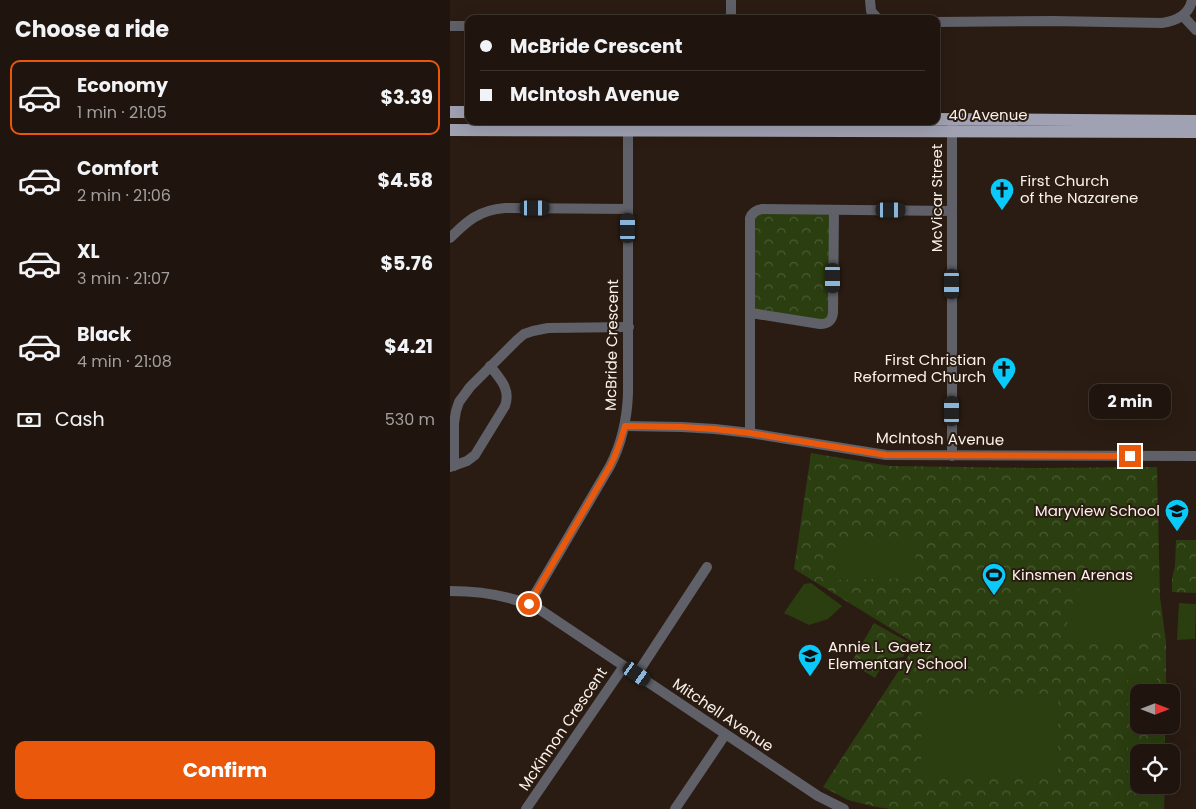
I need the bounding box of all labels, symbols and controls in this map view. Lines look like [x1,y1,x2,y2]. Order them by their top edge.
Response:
text: Choose a ride [15,14,169,45]
text: McBride Crescent [510,33,682,60]
text: Economy [77,72,168,99]
icon: car [17,75,62,120]
text: McIntosh Avenue [510,81,680,108]
text: $3.39 [380,84,433,111]
text: 1 min · 21:05 [77,101,167,124]
street label: 40 Avenue [948,104,1028,125]
street label: McVicar Street [926,144,947,252]
text: Comfort [77,155,159,182]
icon: car [17,158,62,203]
text: $4.58 [378,167,433,194]
place label: First Church of the Nazarene [1020,170,1138,208]
church icon: First Church of the Nazarene [989,177,1015,211]
text: 2 min · 21:06 [77,184,171,207]
car [520,201,550,216]
car [876,203,906,218]
car [620,213,635,243]
text: XL [77,238,100,265]
icon: car [17,241,62,286]
text: $5.76 [381,250,433,277]
car [825,263,840,293]
text: 3 min · 21:07 [77,267,170,290]
car [944,269,959,299]
street label: McBride Crescent [600,279,623,411]
text: Black [77,321,131,348]
icon: car [17,324,62,369]
text: $4.21 [384,333,433,360]
place label: First Christian Reformed Church [853,349,986,387]
text: 4 min · 21:08 [77,350,172,373]
church icon: First Christian Reformed Church [991,356,1017,390]
callout: 2 min [1089,384,1171,418]
text: 2 min [1108,390,1152,413]
car [944,396,959,426]
icon: cash [15,406,43,434]
text: Cash [55,406,105,433]
text: 530 m [385,408,435,431]
street label: McIntosh Avenue [876,427,1004,450]
route end [1119,445,1141,467]
school or university icon: Maryview School [1164,498,1190,532]
place label: Maryview School [1035,500,1160,521]
sports icon: Kinsmen Arenas [981,562,1007,596]
place label: Kinsmen Arenas [1012,564,1133,585]
route start [518,593,540,615]
place label: Annie L. Gaetz Elementary School [828,636,967,674]
school or university icon: Annie L. Gaetz Elementary School [797,643,823,677]
car [620,659,653,689]
street label: McKinnon Crescent [513,663,612,795]
street label: Mitchell Avenue [669,673,778,756]
north arrow [1130,684,1180,734]
map controls [1130,684,1180,794]
button: Confirm [15,741,435,799]
button: locate [1130,744,1180,794]

